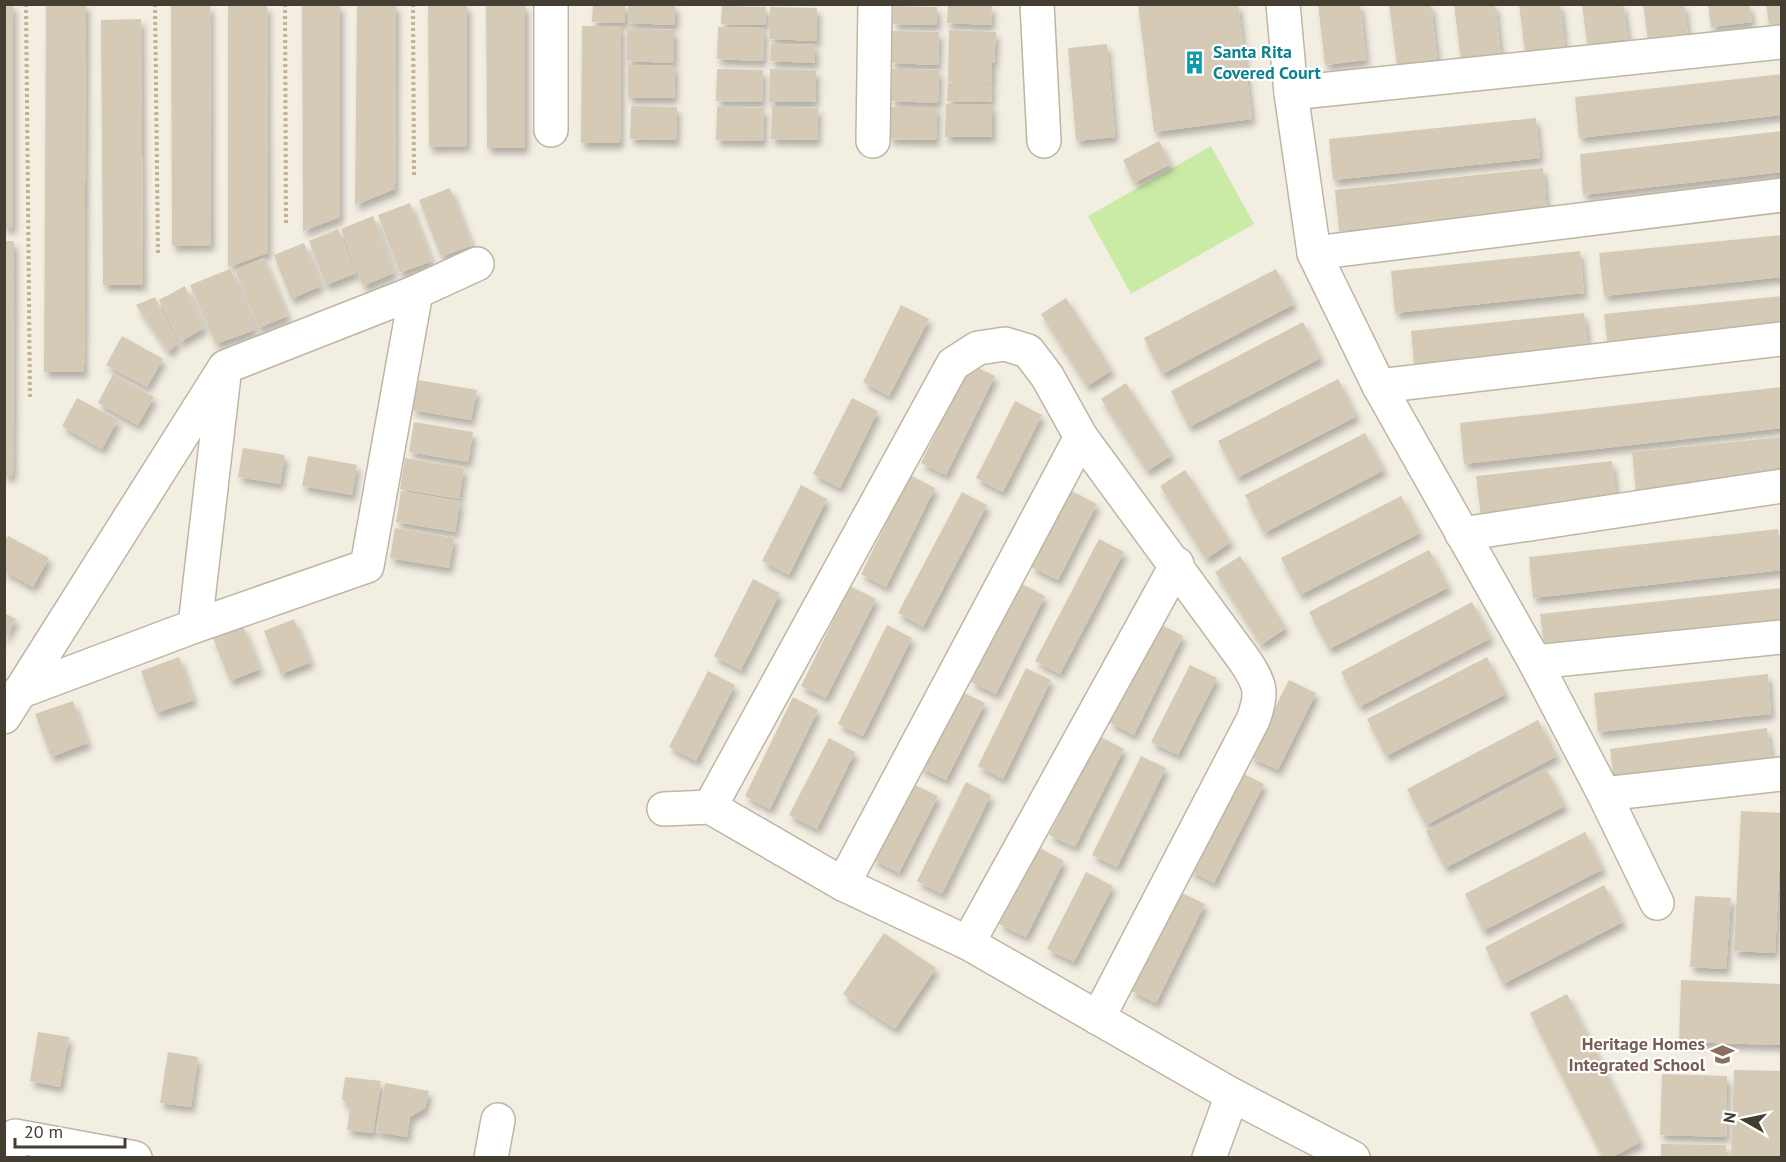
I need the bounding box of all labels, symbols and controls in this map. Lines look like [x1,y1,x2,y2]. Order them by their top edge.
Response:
place label: Santa Rita Covered Court [1213,40,1322,84]
building icon: Santa Rita Covered Court [1182,49,1208,75]
place label: Heritage Homes Integrated School [1569,1032,1706,1076]
school or university icon: Heritage Homes Integrated School [1710,1041,1736,1067]
north arrow [1714,1090,1774,1150]
scale bar [15,1111,124,1149]
text: N [1718,1111,1740,1124]
text: 20 m [24,1120,63,1143]

